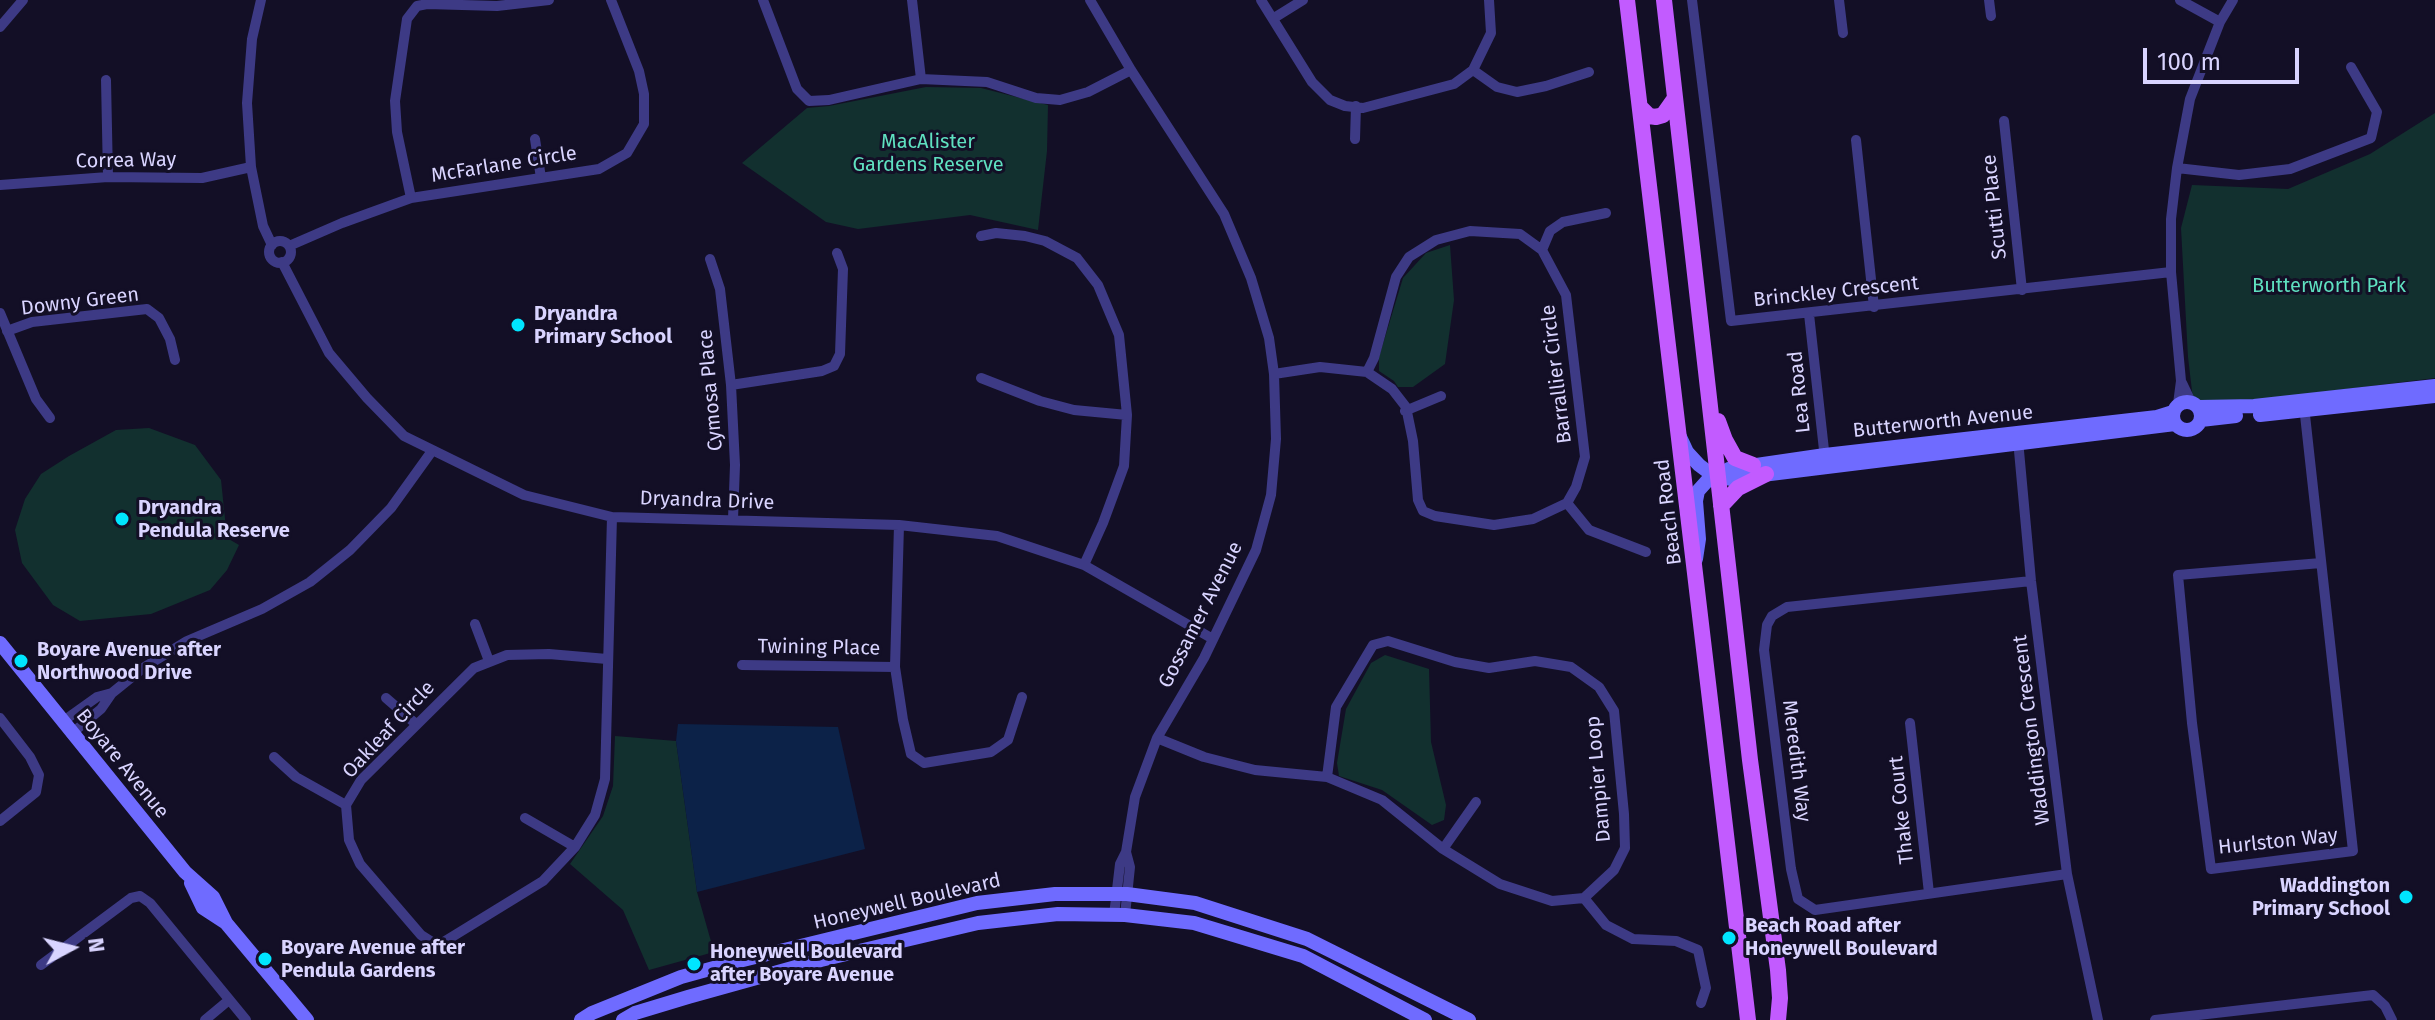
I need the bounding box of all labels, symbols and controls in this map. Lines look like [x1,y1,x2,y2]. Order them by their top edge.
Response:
scale bar [2147,32,2303,82]
text: 100 m [2157,48,2221,76]
park label: MacAlister Gardens Reserve [852,130,1004,177]
street label: McFarlane Circle [429,142,579,188]
street label: Correa Way [76,148,176,174]
street label: Scutti Place [1978,153,2012,261]
street label: Brinckley Crescent [1752,271,1920,313]
park label: Butterworth Park [2252,274,2406,298]
street label: Downy Green [20,283,140,321]
place label: Dryandra Primary School [534,302,672,349]
street label: Barrallier Circle [1537,303,1577,445]
marker: Dryandra Primary School [509,316,527,334]
street label: Cymosa Place [694,328,728,452]
street label: Lea Road [1784,350,1816,434]
street label: Butterworth Avenue [1852,401,2034,443]
street label: Beach Road [1651,458,1687,566]
street label: Dryandra Drive [639,487,775,515]
place label: Dryandra Pendula Reserve [138,496,290,543]
marker: Dryandra Pendula Reserve [113,510,131,528]
street label: Gossamer Avenue [1154,538,1248,692]
street label: Waddington Crescent [2008,634,2056,826]
street label: Twining Place [757,635,881,661]
place label: Boyare Avenue after Northwood Drive [37,638,221,685]
marker: Boyare Avenue after Northwood Drive [12,652,30,670]
street label: Oakleaf Circle [338,676,440,784]
street label: Meredith Way [1777,699,1815,823]
street label: Boyare Avenue [71,704,173,824]
street label: Dampier Loop [1582,715,1616,843]
street label: Thake Court [1884,755,1920,865]
street label: Hurlston Way [2217,824,2339,860]
street label: Honeywell Boulevard [811,869,1003,935]
place label: Waddington Primary School [2252,874,2390,921]
marker: Waddington Primary School [2397,888,2415,906]
north arrow [32,908,112,988]
place label: Beach Road after Honeywell Boulevard [1745,914,1938,961]
marker: Beach Road after Honeywell Boulevard [1720,929,1738,947]
text: N [82,936,111,954]
place label: Boyare Avenue after Pendula Gardens [281,936,465,983]
place label: Honeywell Boulevard after Boyare Avenue [710,940,903,987]
marker: Boyare Avenue after Pendula Gardens [256,950,274,968]
marker: Honeywell Boulevard after Boyare Avenue [685,955,703,973]

